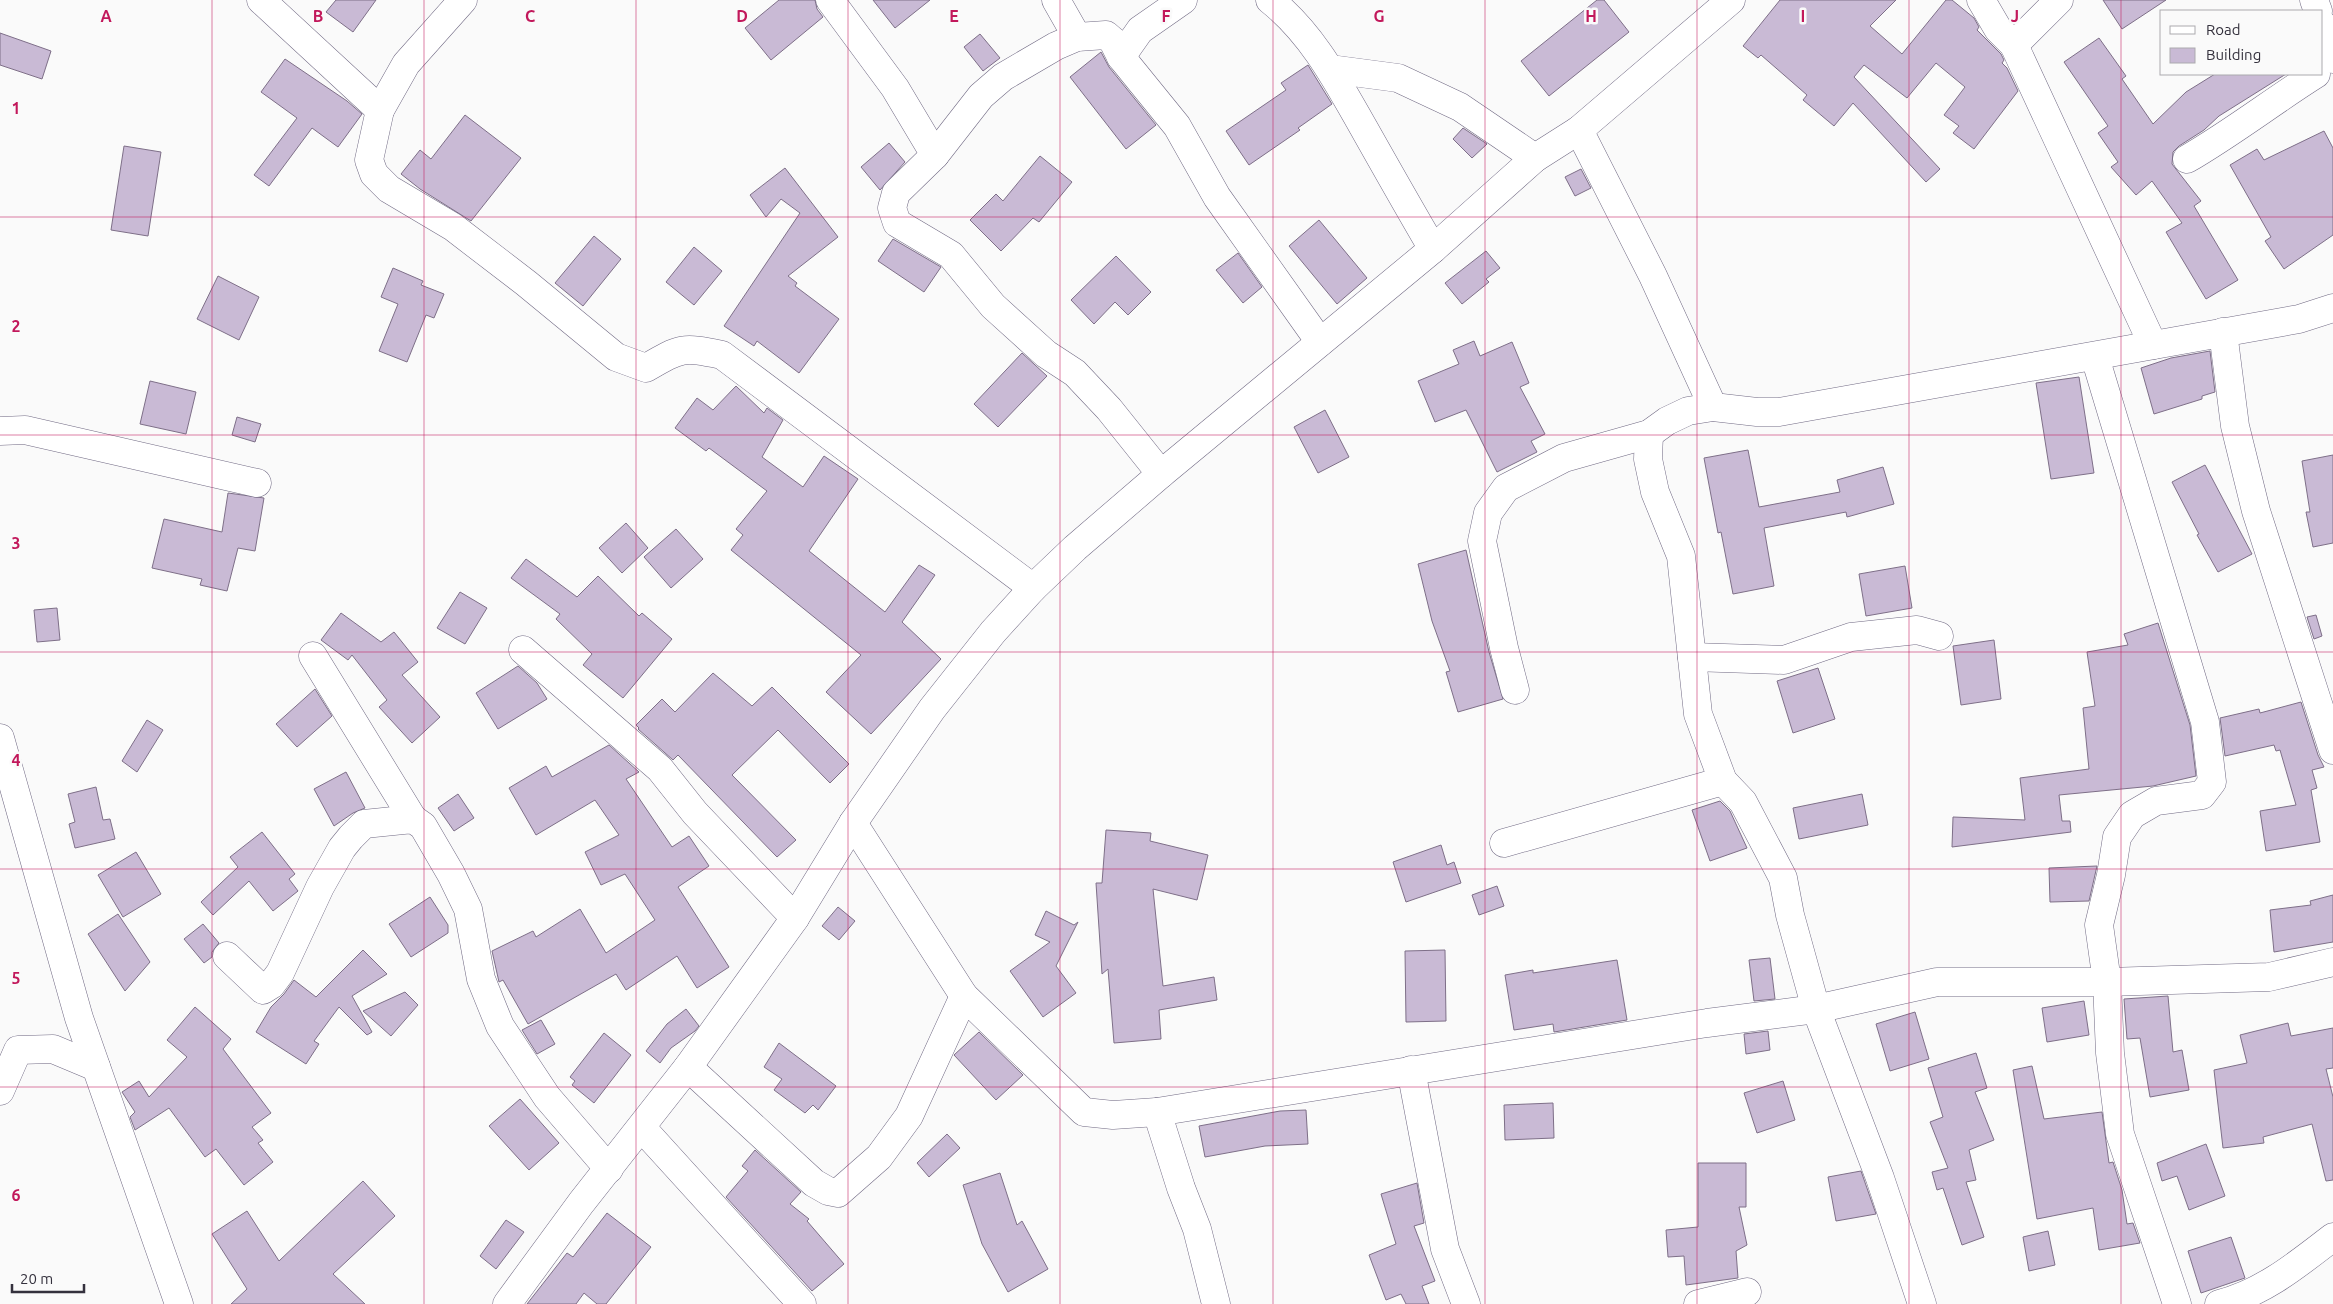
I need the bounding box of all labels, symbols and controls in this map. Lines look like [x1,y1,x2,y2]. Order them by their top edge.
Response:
text: A [100,7,112,25]
text: B [313,7,323,25]
text: C [525,7,535,25]
text: D [736,7,748,25]
text: E [949,7,959,25]
text: F [1162,7,1171,25]
text: G [1373,7,1385,25]
text: H [1585,7,1597,25]
text: I [1801,7,1805,25]
text: J [2011,7,2019,25]
legend [2160,10,2323,75]
text: Road [2206,21,2241,38]
text: Building [2206,46,2261,63]
text: 1 [11,99,21,117]
text: 2 [11,317,21,335]
text: 3 [11,534,21,552]
text: 4 [11,751,21,769]
text: 5 [11,969,21,987]
text: 6 [11,1186,21,1204]
scale bar [12,1262,85,1294]
text: 20 m [20,1270,53,1287]

